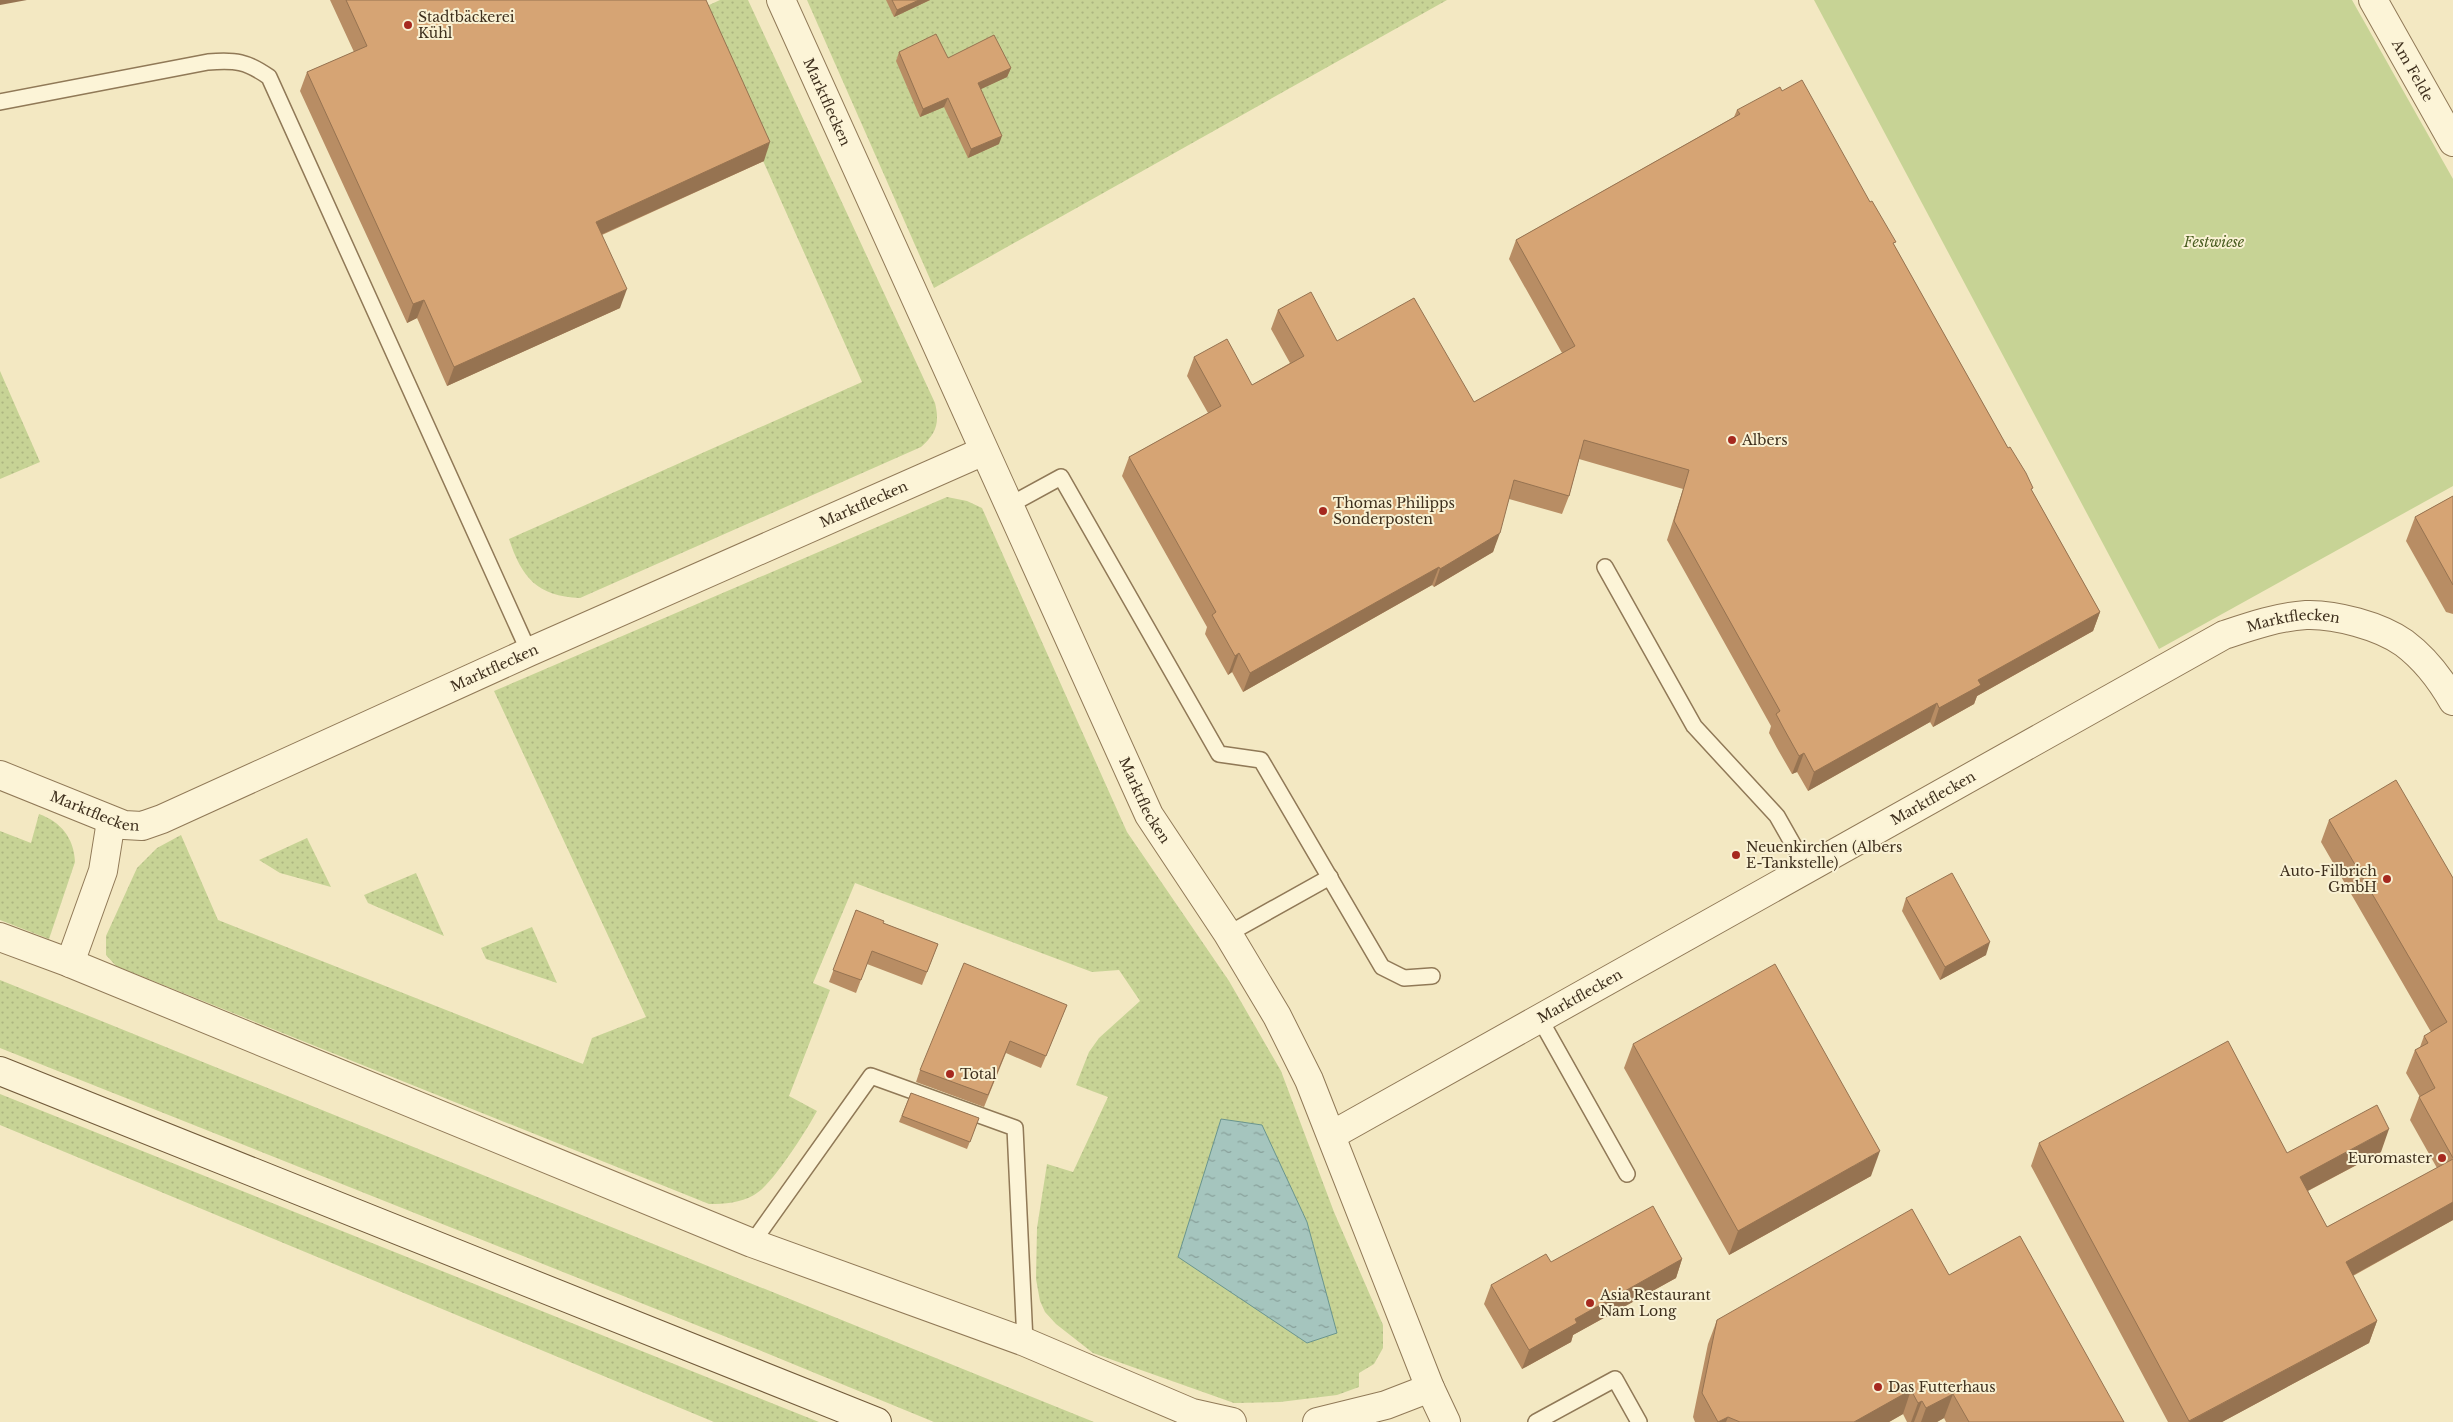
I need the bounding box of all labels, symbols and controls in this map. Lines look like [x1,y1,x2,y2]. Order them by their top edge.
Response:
place label: Stadtbäckerei Kühl [418,8,515,42]
marker: Stadtbäckerei Kühl [402,19,414,31]
street label: Am Felde [2388,35,2437,105]
street label: Marktflecken [799,55,855,149]
park label: Festwiese [2183,233,2245,251]
place label: Albers [1741,431,1788,449]
marker: Albers [1726,434,1738,446]
street label: Marktflecken [817,477,911,531]
place label: Thomas Philipps Sonderposten [1333,494,1455,528]
marker: Thomas Philipps Sonderposten [1317,505,1329,517]
street label: Marktflecken [2244,606,2342,636]
street label: Marktflecken [448,640,541,696]
street label: Marktflecken [1115,754,1174,847]
street label: Marktflecken [1887,767,1979,829]
street label: Marktflecken [47,787,140,835]
place label: Neuenkirchen (Albers E-Tankstelle) [1746,838,1902,872]
marker: Neuenkirchen (Albers E-Tankstelle) [1730,849,1742,861]
place label: Auto-Filbrich GmbH [2279,862,2377,896]
marker: Auto-Filbrich GmbH [2381,873,2393,885]
street label: Marktflecken [1534,965,1626,1027]
place label: Total [960,1065,997,1083]
marker: Total [944,1068,956,1080]
place label: Euromaster [2348,1149,2432,1167]
marker: Euromaster [2436,1152,2448,1164]
place label: Asia Restaurant Nam Long [1599,1286,1711,1320]
marker: Asia Restaurant Nam Long [1584,1297,1596,1309]
place label: Das Futterhaus [1888,1378,1996,1396]
marker: Das Futterhaus [1872,1381,1884,1393]

